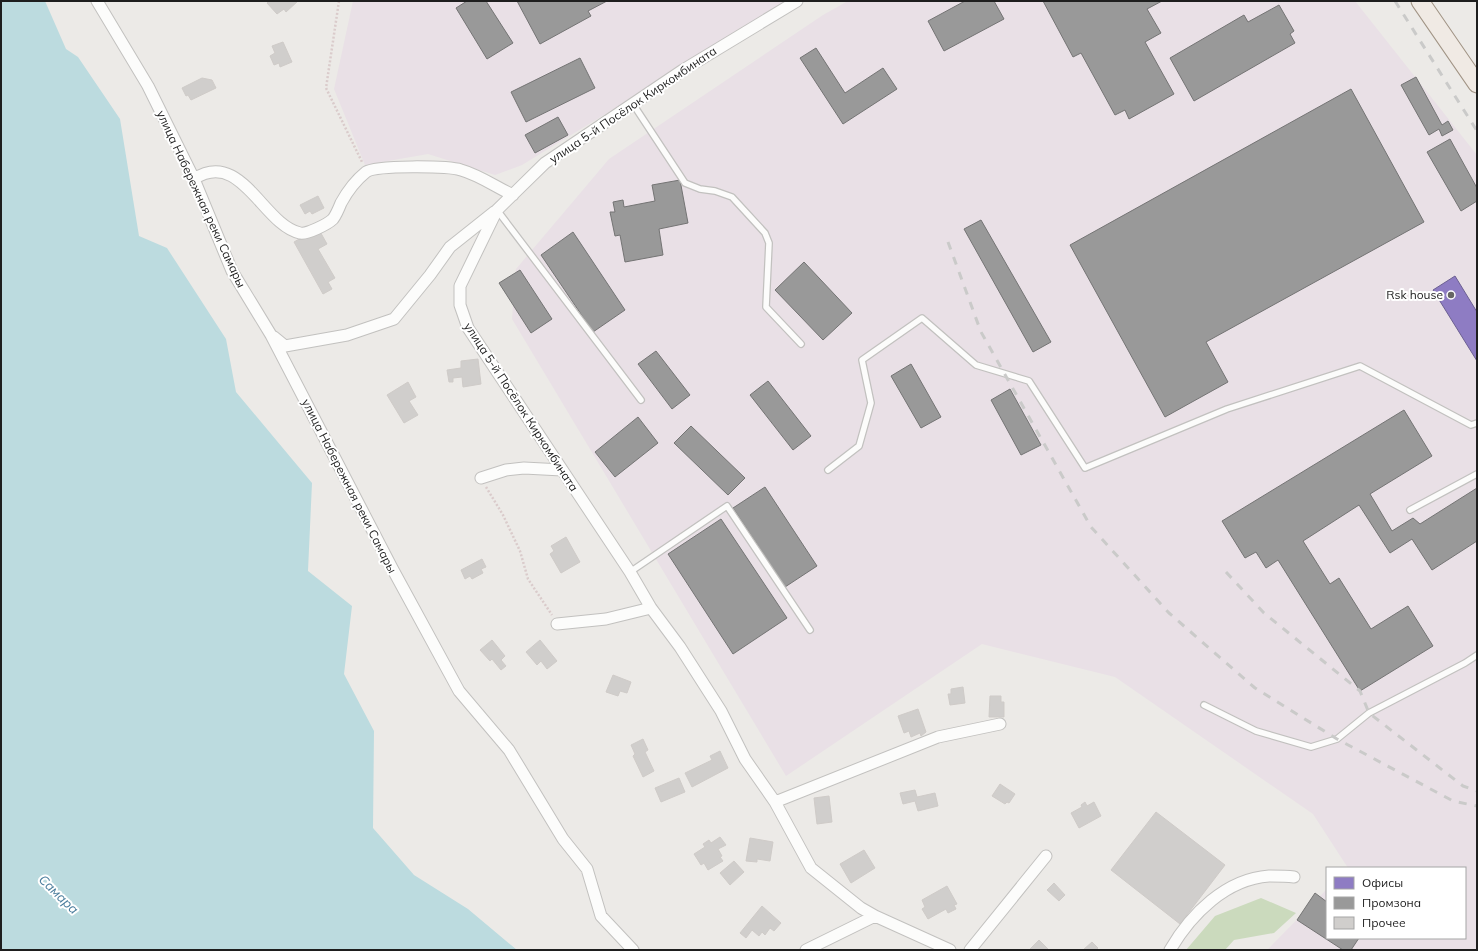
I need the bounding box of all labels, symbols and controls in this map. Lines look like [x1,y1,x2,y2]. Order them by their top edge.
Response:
street label: улица 5-й Посёлок Киркомбината [546,43,719,166]
street label: улица Набережная реки Самары [154,108,249,290]
place label: Rsk house [1386,287,1443,302]
marker: Rsk house [1446,290,1456,300]
street label: улица 5-й Посёлок Киркомбината [461,319,582,494]
street label: улица Набережная реки Самары [299,396,400,576]
legend [1326,867,1466,939]
water label: Самара [36,871,82,917]
text: Офисы [1362,875,1403,890]
text: Промзона [1362,895,1421,910]
text: Прочее [1362,915,1406,930]

